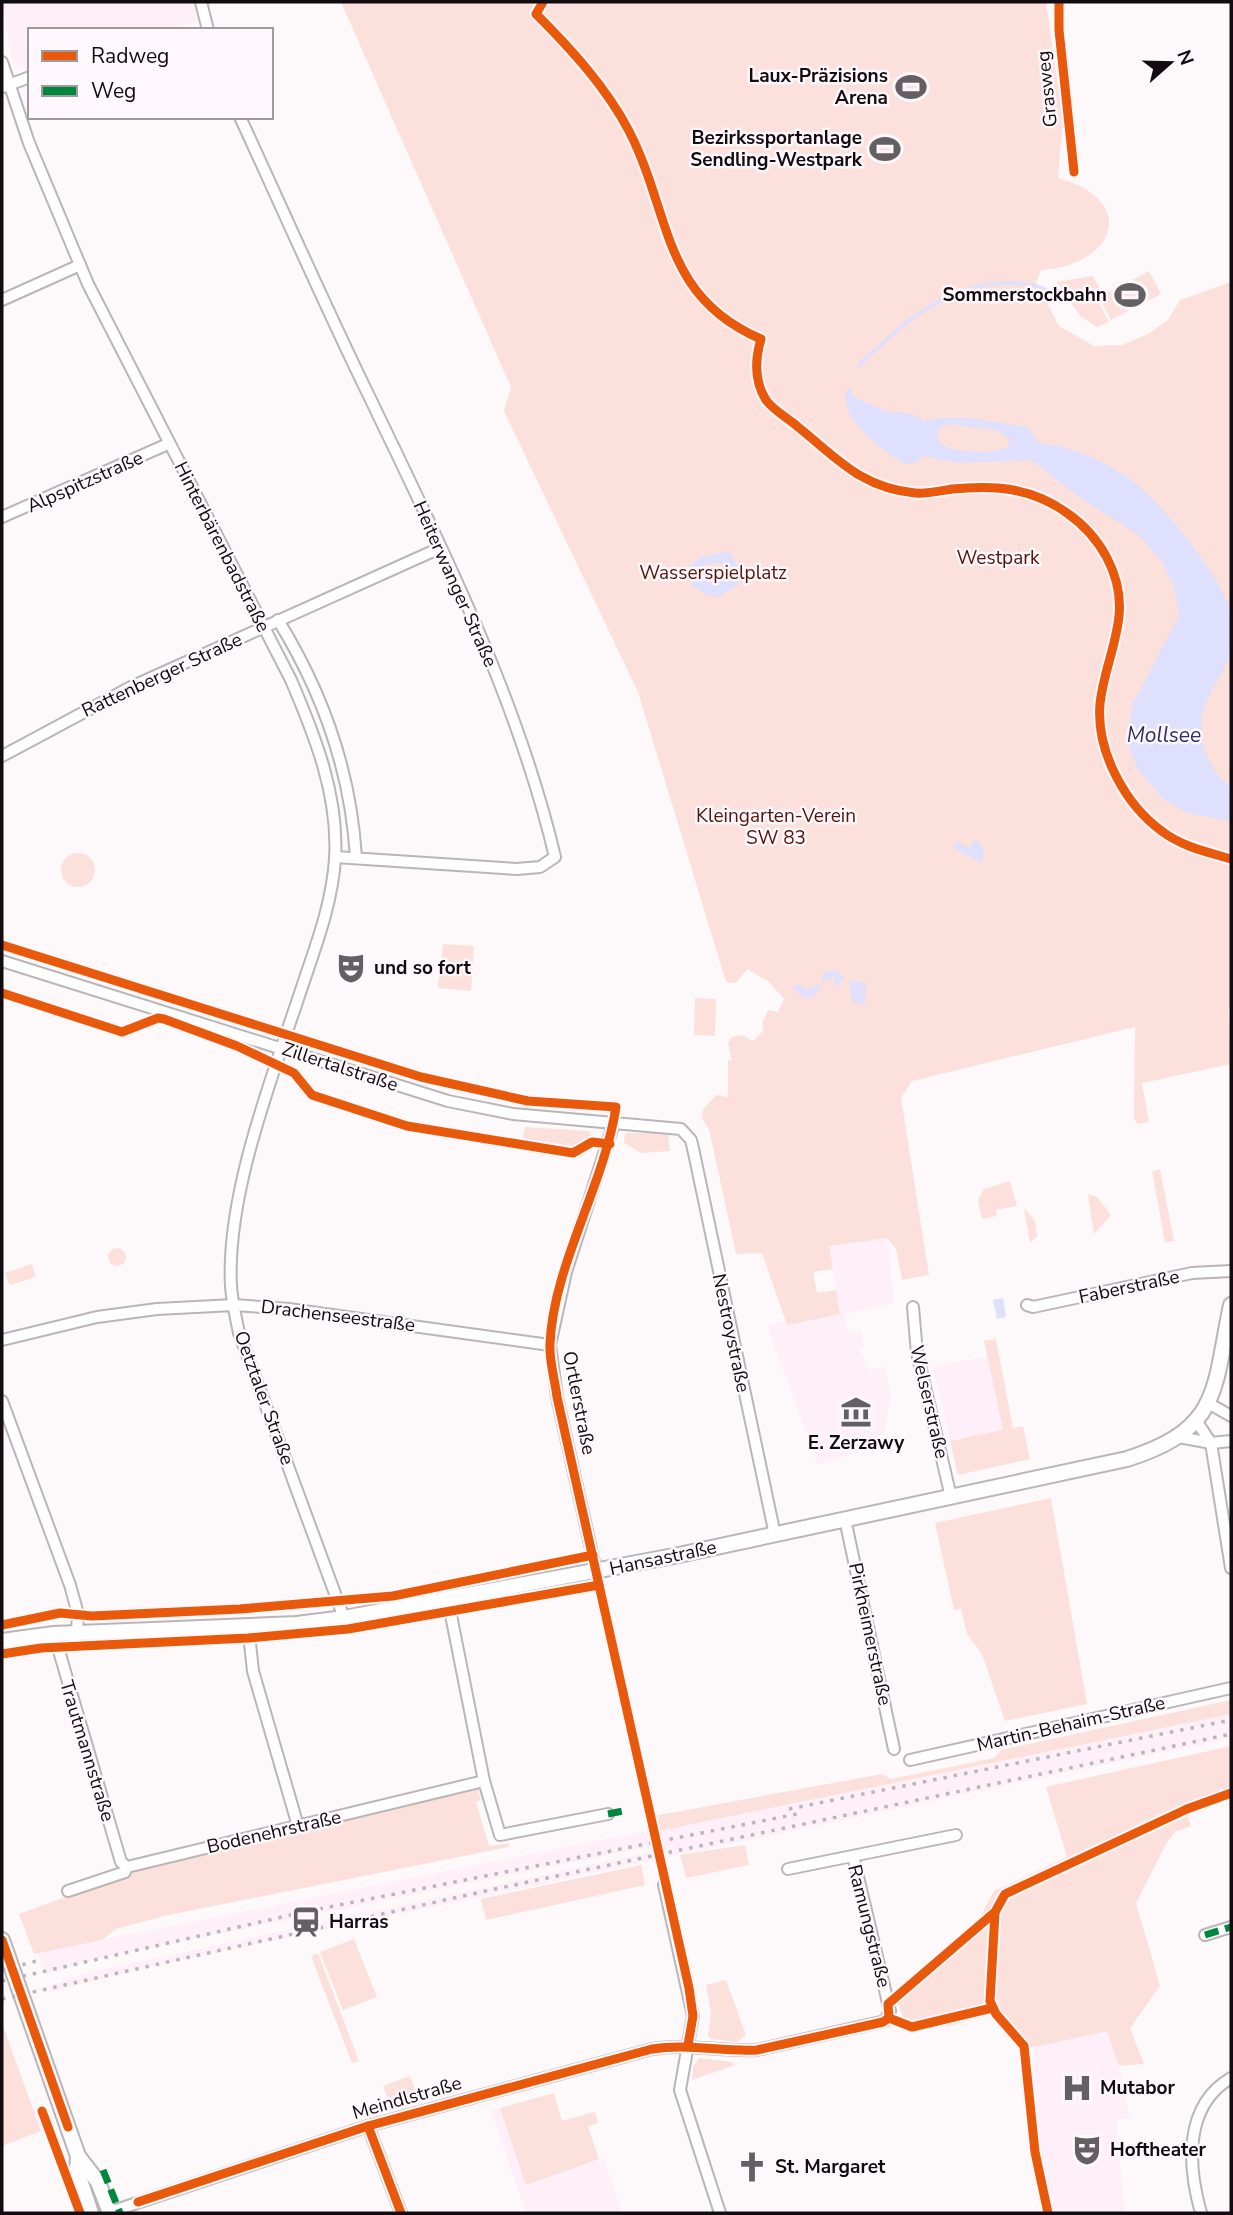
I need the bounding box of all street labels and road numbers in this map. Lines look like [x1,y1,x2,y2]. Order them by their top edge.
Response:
street label: Grasweg [1030,50,1064,128]
street label: Alpspitzstraße [23,445,147,519]
street label: Hinterbärenbadstraße [168,457,276,637]
street label: Heiterwanger Straße [407,497,503,671]
street label: Rattenberger Straße [78,626,246,724]
street label: Zillertalstraße [279,1036,401,1098]
street label: Faberstraße [1076,1264,1182,1310]
street label: Nestroystraße [706,1271,756,1395]
street label: Drachenseestraße [260,1294,416,1338]
street label: Oetztaler Straße [228,1327,300,1469]
street label: Welserstraße [903,1343,955,1461]
street label: Ortlerstraße [556,1349,602,1457]
street label: Hansastraße [607,1534,719,1582]
street label: Pirkheimerstraße [842,1560,898,1708]
street label: Trautmannstraße [53,1677,121,1825]
street label: Martin-Behaim-Straße [974,1690,1168,1758]
street label: Bodenehrstraße [204,1804,344,1860]
street label: Ramungstraße [841,1862,897,1990]
street label: Meindlstraße [349,2070,465,2126]

